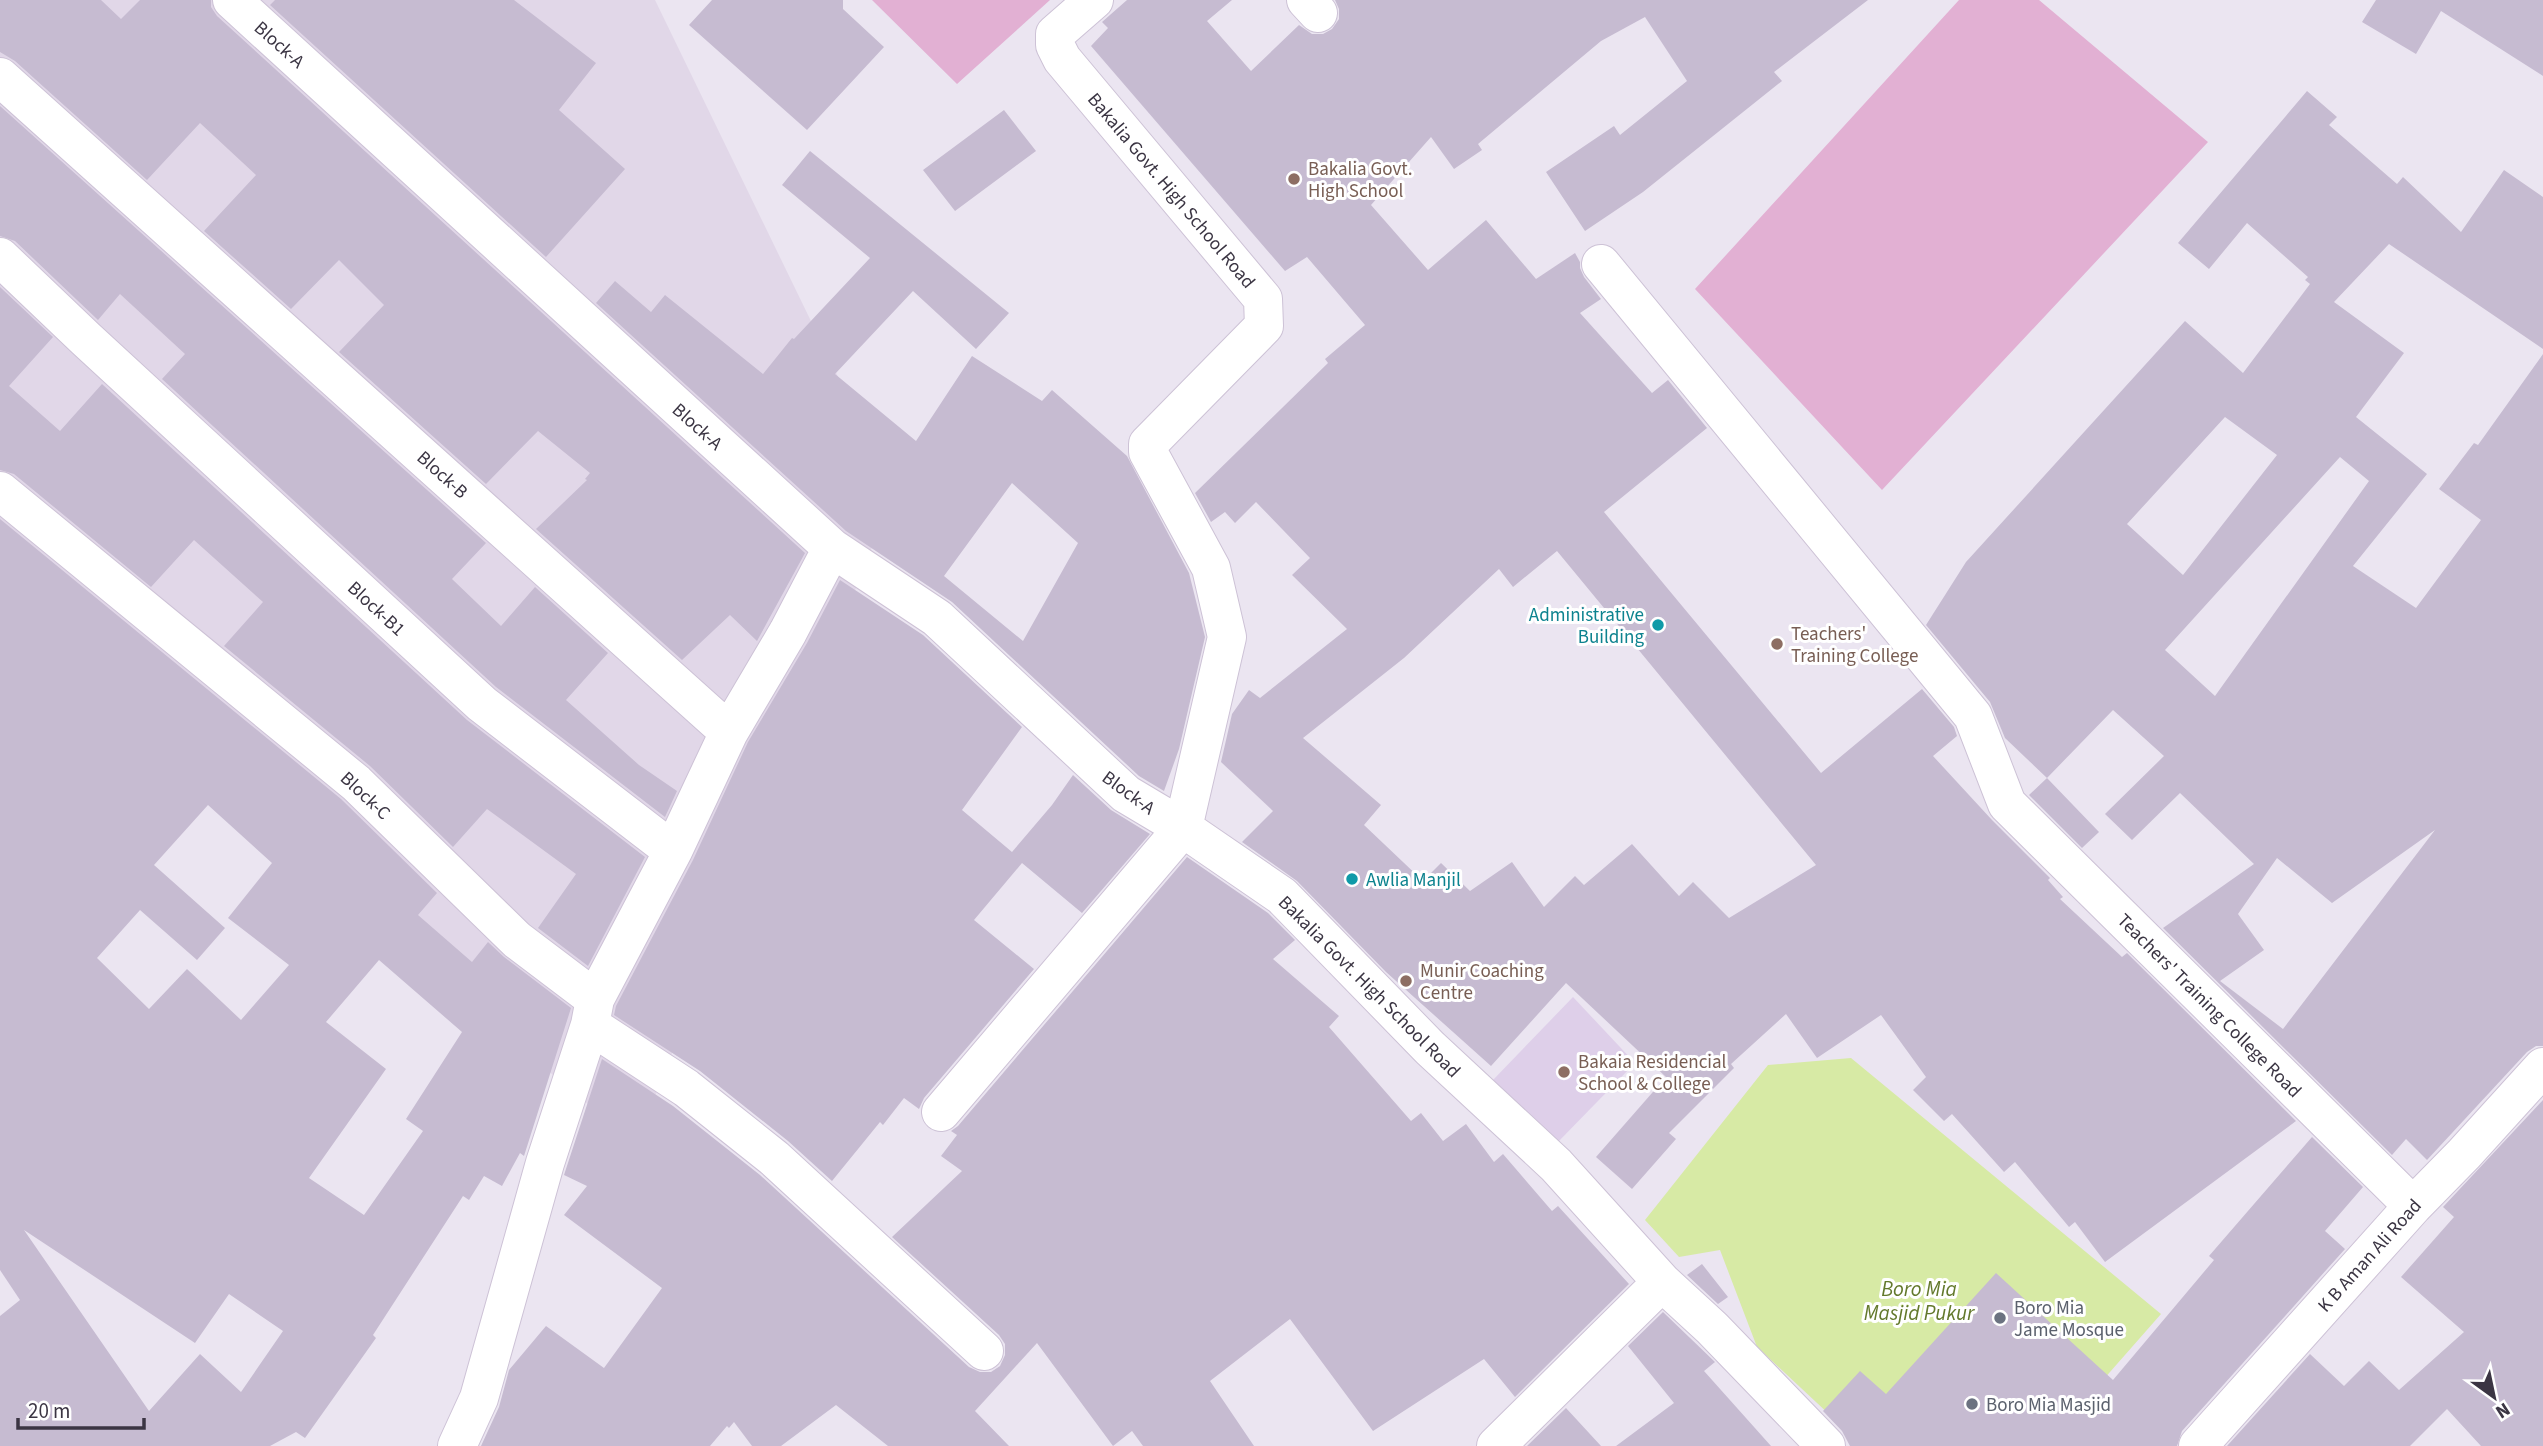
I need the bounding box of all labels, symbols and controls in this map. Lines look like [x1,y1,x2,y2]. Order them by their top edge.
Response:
street label: Block-A [248,15,311,76]
street label: Bakalia Govt. High School Road [1081,87,1261,295]
place label: Bakalia Govt. High School [1308,156,1413,205]
marker: Bakalia Govt. High School [1286,171,1302,187]
street label: Block-A [666,397,729,458]
street label: Block-B [410,445,474,505]
street label: Block-B1 [341,575,411,643]
place label: Administrative Building [1529,602,1644,651]
marker: Administrative Building [1650,617,1666,633]
place label: Teachers' Training College [1791,621,1918,670]
marker: Teachers' Training College [1769,636,1785,652]
street label: Block-A [1096,765,1161,822]
street label: Block-C [334,766,396,827]
place label: Awlia Manjil [1366,867,1461,894]
marker: Awlia Manjil [1344,871,1360,887]
street label: Bakalia Govt. High School Road [1272,890,1466,1084]
street label: Teachers' Training College Road [2111,908,2307,1104]
place label: Munir Coaching Centre [1420,958,1544,1007]
marker: Munir Coaching Centre [1398,973,1414,989]
place label: Bakaia Residencial School & College [1578,1049,1727,1098]
marker: Bakaia Residencial School & College [1556,1064,1572,1080]
street label: K B Aman Ali Road [2312,1193,2428,1319]
water label: Boro Mia Masjid Pukur [1864,1274,1975,1328]
place label: Boro Mia Jame Mosque [2014,1295,2124,1344]
marker: Boro Mia Jame Mosque [1992,1310,2008,1326]
north arrow [2459,1362,2529,1432]
scale bar [18,1386,144,1430]
place label: Boro Mia Masjid [1986,1392,2111,1419]
text: N [2490,1395,2515,1425]
text: 20 m [28,1396,70,1426]
marker: Boro Mia Masjid [1964,1396,1980,1412]

